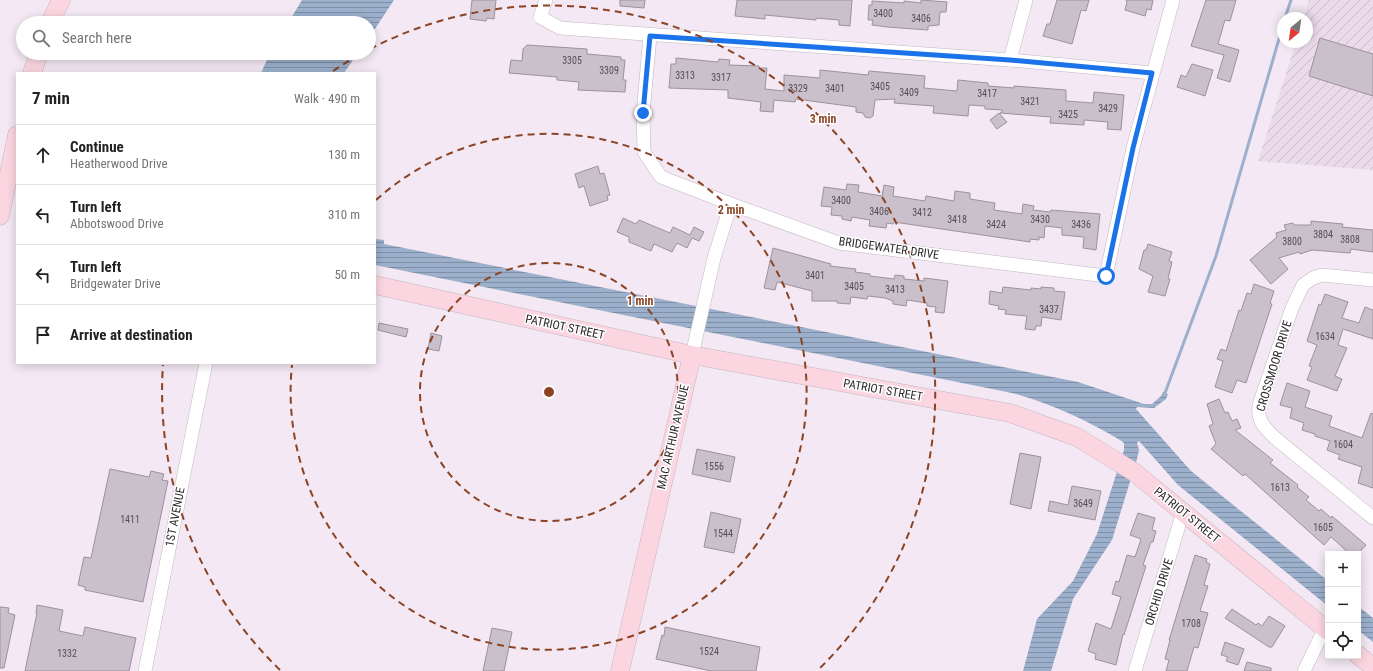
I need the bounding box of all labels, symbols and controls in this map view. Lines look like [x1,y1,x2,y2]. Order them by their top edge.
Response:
house number: 3400 [873,8,893,19]
north arrow [1277,12,1313,48]
house number: 3406 [911,13,931,24]
search box [16,16,376,60]
icon: search [30,27,52,49]
text: Search here [62,29,132,47]
house number: 3305 [562,55,582,66]
house number: 3309 [599,65,619,76]
house number: 3313 [675,70,695,81]
house number: 3317 [711,72,731,83]
house number: 3405 [870,81,890,92]
house number: 3329 [788,83,808,94]
house number: 3401 [825,83,845,94]
house number: 3409 [899,87,919,98]
text: 7 min [32,88,70,108]
house number: 3417 [977,88,997,99]
text: Walk · 490 m [294,91,360,106]
house number: 3421 [1020,96,1040,107]
house number: 3429 [1098,103,1118,114]
route end [634,104,652,122]
house number: 3425 [1058,109,1078,120]
text: 3 min [810,112,836,126]
text: Continue [70,138,124,156]
icon: ahead [32,144,54,166]
text: 130 m [328,147,360,162]
text: Heatherwood Drive [70,156,168,171]
house number: 3400 [831,195,851,206]
text: Turn left [70,198,121,216]
text: 2 min [718,203,744,217]
icon: left [32,204,54,226]
house number: 3406 [869,206,889,217]
text: 310 m [328,207,360,222]
house number: 3412 [912,207,932,218]
house number: 3418 [947,214,967,225]
house number: 3430 [1030,214,1050,225]
text: Abbotswood Drive [70,216,164,231]
house number: 3424 [986,219,1006,230]
house number: 3436 [1071,219,1091,230]
house number: 3804 [1313,229,1333,240]
street label: BRIDGEWATER DRIVE [838,234,940,262]
house number: 3808 [1340,234,1360,245]
house number: 3800 [1282,236,1302,247]
text: Turn left [70,258,121,276]
icon: left [32,264,54,286]
text: 50 m [334,267,360,282]
route start [1097,267,1115,285]
house number: 3401 [805,270,825,281]
text: Bridgewater Drive [70,276,161,291]
house number: 3405 [844,281,864,292]
house number: 3413 [885,284,905,295]
text: 1 min [627,294,653,308]
house number: 3437 [1039,304,1059,315]
street label: PATRIOT STREET [524,312,606,342]
street label: CROSSMOOR DRIVE [1254,319,1294,413]
icon: arrive [32,324,54,346]
text: Arrive at destination [70,326,193,344]
house number: 1634 [1315,331,1335,342]
street label: PATRIOT STREET [842,376,924,404]
street label: MAC ARTHUR AVENUE [654,383,692,491]
centre of rings [542,385,556,399]
house number: 1604 [1333,439,1353,450]
house number: 1556 [704,461,724,472]
house number: 1613 [1270,482,1290,493]
street label: PATRIOT STREET [1151,484,1223,546]
street label: 1ST AVENUE [162,486,188,548]
house number: 3649 [1073,498,1093,509]
house number: 1411 [120,514,140,525]
house number: 1605 [1313,522,1333,533]
house number: 1544 [713,528,733,539]
map controls [1325,551,1361,659]
button: + [1325,551,1361,587]
street label: ORCHID DRIVE [1142,557,1176,627]
button: − [1325,587,1361,623]
house number: 1708 [1181,618,1201,629]
button: locate [1325,623,1361,659]
house number: 1524 [699,646,719,657]
house number: 1332 [57,648,77,659]

